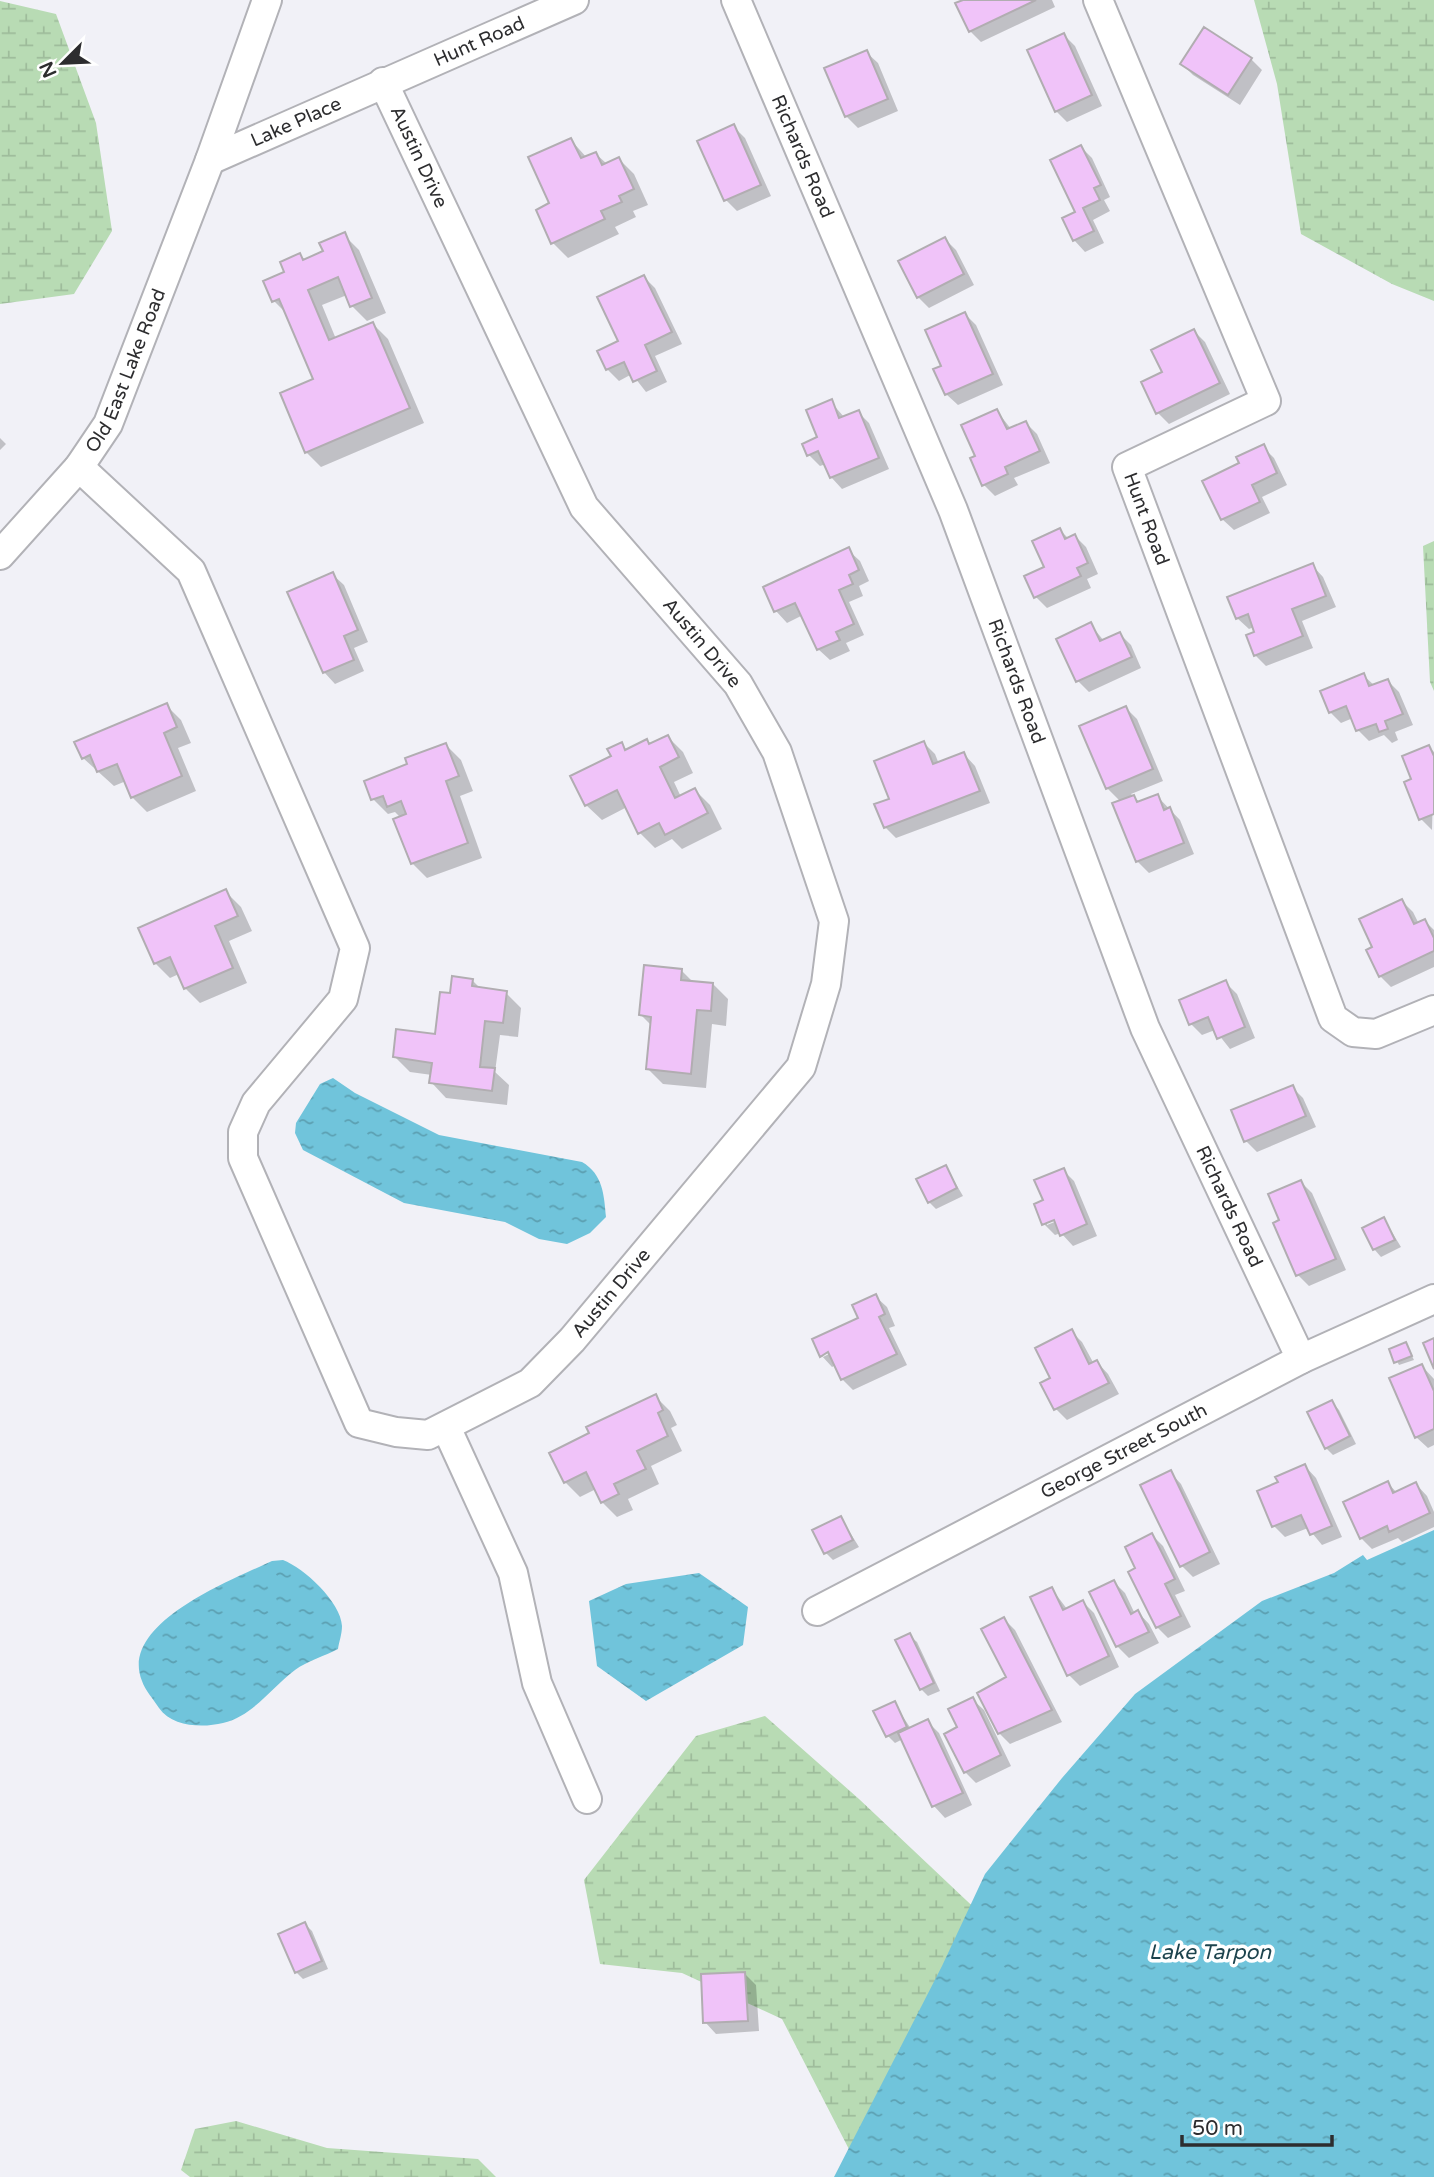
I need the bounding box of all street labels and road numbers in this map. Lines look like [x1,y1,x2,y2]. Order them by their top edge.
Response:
street label: Hunt Road [430,12,528,71]
street label: Richards Road [767,92,838,221]
street label: Lake Place [247,93,345,152]
street label: Austin Drive [386,103,452,211]
street label: Old East Lake Road [81,286,170,457]
street label: Hunt Road [1119,470,1174,568]
street label: Austin Drive [658,594,746,692]
street label: Richards Road [983,616,1050,747]
street label: Richards Road [1191,1142,1267,1271]
street label: Austin Drive [568,1244,655,1342]
street label: George Street South [1037,1399,1211,1504]

